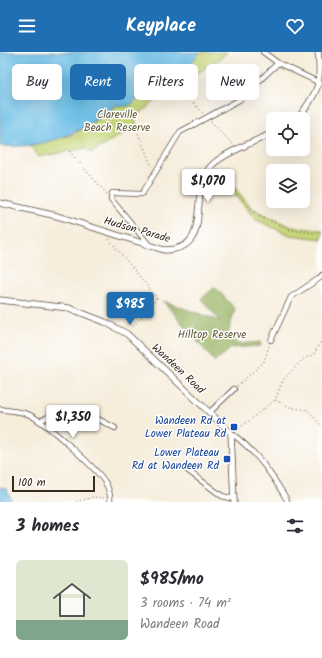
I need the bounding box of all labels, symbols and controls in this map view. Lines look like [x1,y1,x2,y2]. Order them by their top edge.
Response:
text: Keyplace [126,12,196,41]
icon: menu [16,15,38,37]
icon: heart [284,15,306,37]
chip: Buy [12,64,62,100]
chip: Rent [70,64,126,100]
chip: Filters [134,64,198,100]
chip: New [206,64,259,100]
park label: Clareville Beach Reserve [84,106,150,137]
map controls [266,112,310,208]
button: locate [266,112,310,156]
button: layers [266,164,310,208]
pin: $1,070 [175,169,241,203]
text: $1,070 [191,171,225,192]
street label: Hudson Parade [102,212,172,248]
pin: $985 [106,292,154,326]
text: $985 [116,294,144,315]
park label: Hilltop Reserve [178,326,246,344]
street label: Wandeen Road [147,339,209,399]
pin: $1,350 [40,405,106,439]
text: $1,350 [55,407,91,428]
place label: Wandeen Rd at Lower Plateau Rd [145,412,227,443]
marker: Wandeen Rd at Lower Plateau Rd [229,422,239,432]
place label: Lower Plateau Rd at Wandeen Rd [132,444,220,475]
marker: Lower Plateau Rd at Wandeen Rd [222,454,232,464]
scale bar [12,474,95,493]
text: 100 m [18,474,46,492]
text: 3 homes [16,513,79,540]
icon: filters [284,515,306,537]
text: $985/mo [140,566,204,593]
icon: home [48,576,96,624]
text: 3 rooms · 74 m² [140,593,231,614]
text: Wandeen Road [140,614,220,635]

